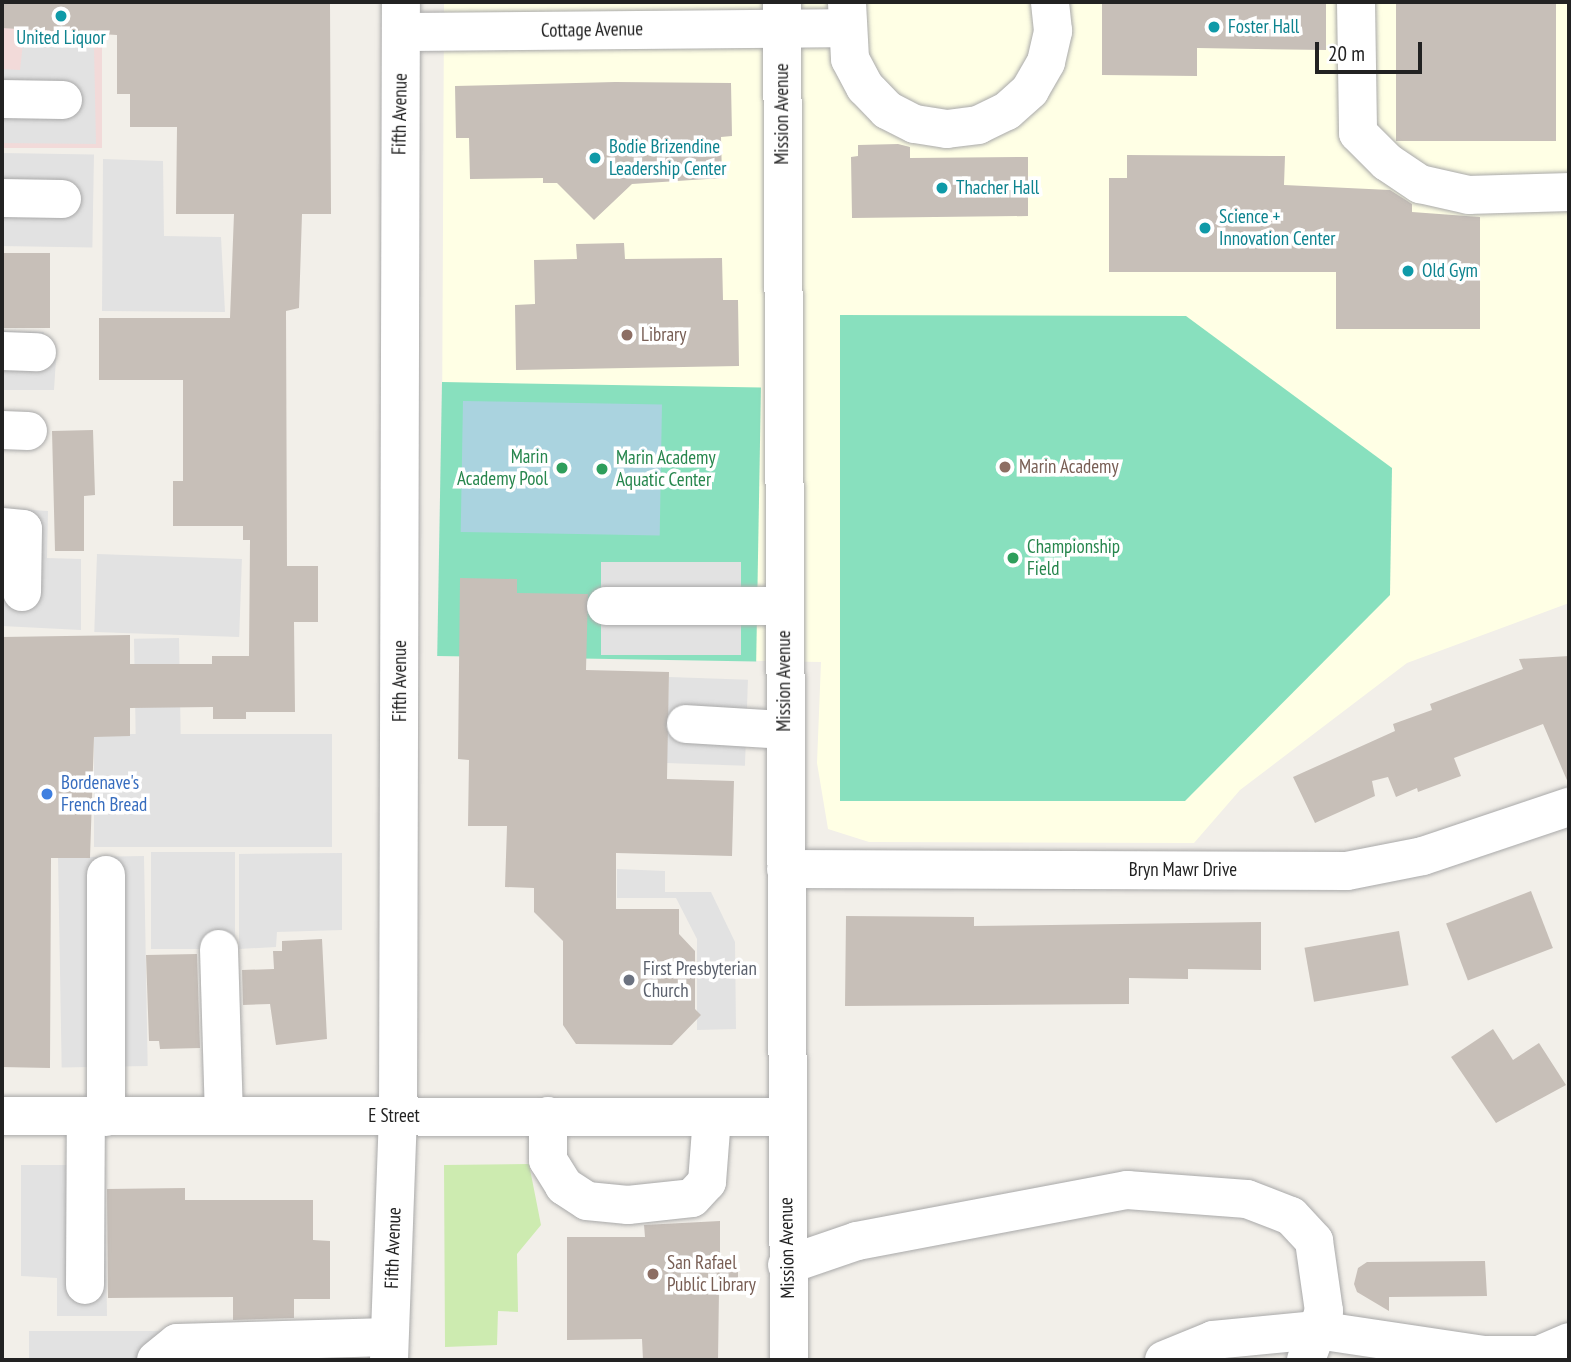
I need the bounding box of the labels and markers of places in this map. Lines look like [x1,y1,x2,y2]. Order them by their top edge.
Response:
marker: United Liquor [53,8,69,24]
place label: Foster Hall [1228,16,1299,38]
marker: Foster Hall [1206,19,1222,35]
place label: United Liquor [16,27,106,49]
place label: Bodie Brizendine Leadership Center [609,136,726,180]
marker: Bodie Brizendine Leadership Center [587,150,603,166]
place label: Thacher Hall [956,177,1039,199]
marker: Thacher Hall [934,180,950,196]
place label: Science + Innovation Center [1219,206,1336,250]
marker: Science + Innovation Center [1197,220,1213,236]
place label: Old Gym [1422,260,1478,282]
marker: Old Gym [1400,263,1416,279]
place label: Library [641,324,686,346]
marker: Library [619,327,635,343]
place label: Marin Academy Pool [456,446,548,490]
place label: Marin Academy Aquatic Center [616,447,716,491]
place label: Marin Academy [1019,456,1119,478]
marker: Marin Academy [997,459,1013,475]
marker: Marin Academy Pool [554,460,570,476]
marker: Marin Academy Aquatic Center [594,461,610,477]
place label: Championship Field [1027,536,1120,580]
marker: Championship Field [1005,550,1021,566]
place label: Bordenave's French Bread [61,772,147,816]
marker: Bordenave's French Bread [39,786,55,802]
place label: First Presbyterian Church [643,958,757,1002]
marker: First Presbyterian Church [621,972,637,988]
place label: San Rafael Public Library [667,1252,756,1296]
marker: San Rafael Public Library [645,1266,661,1282]

